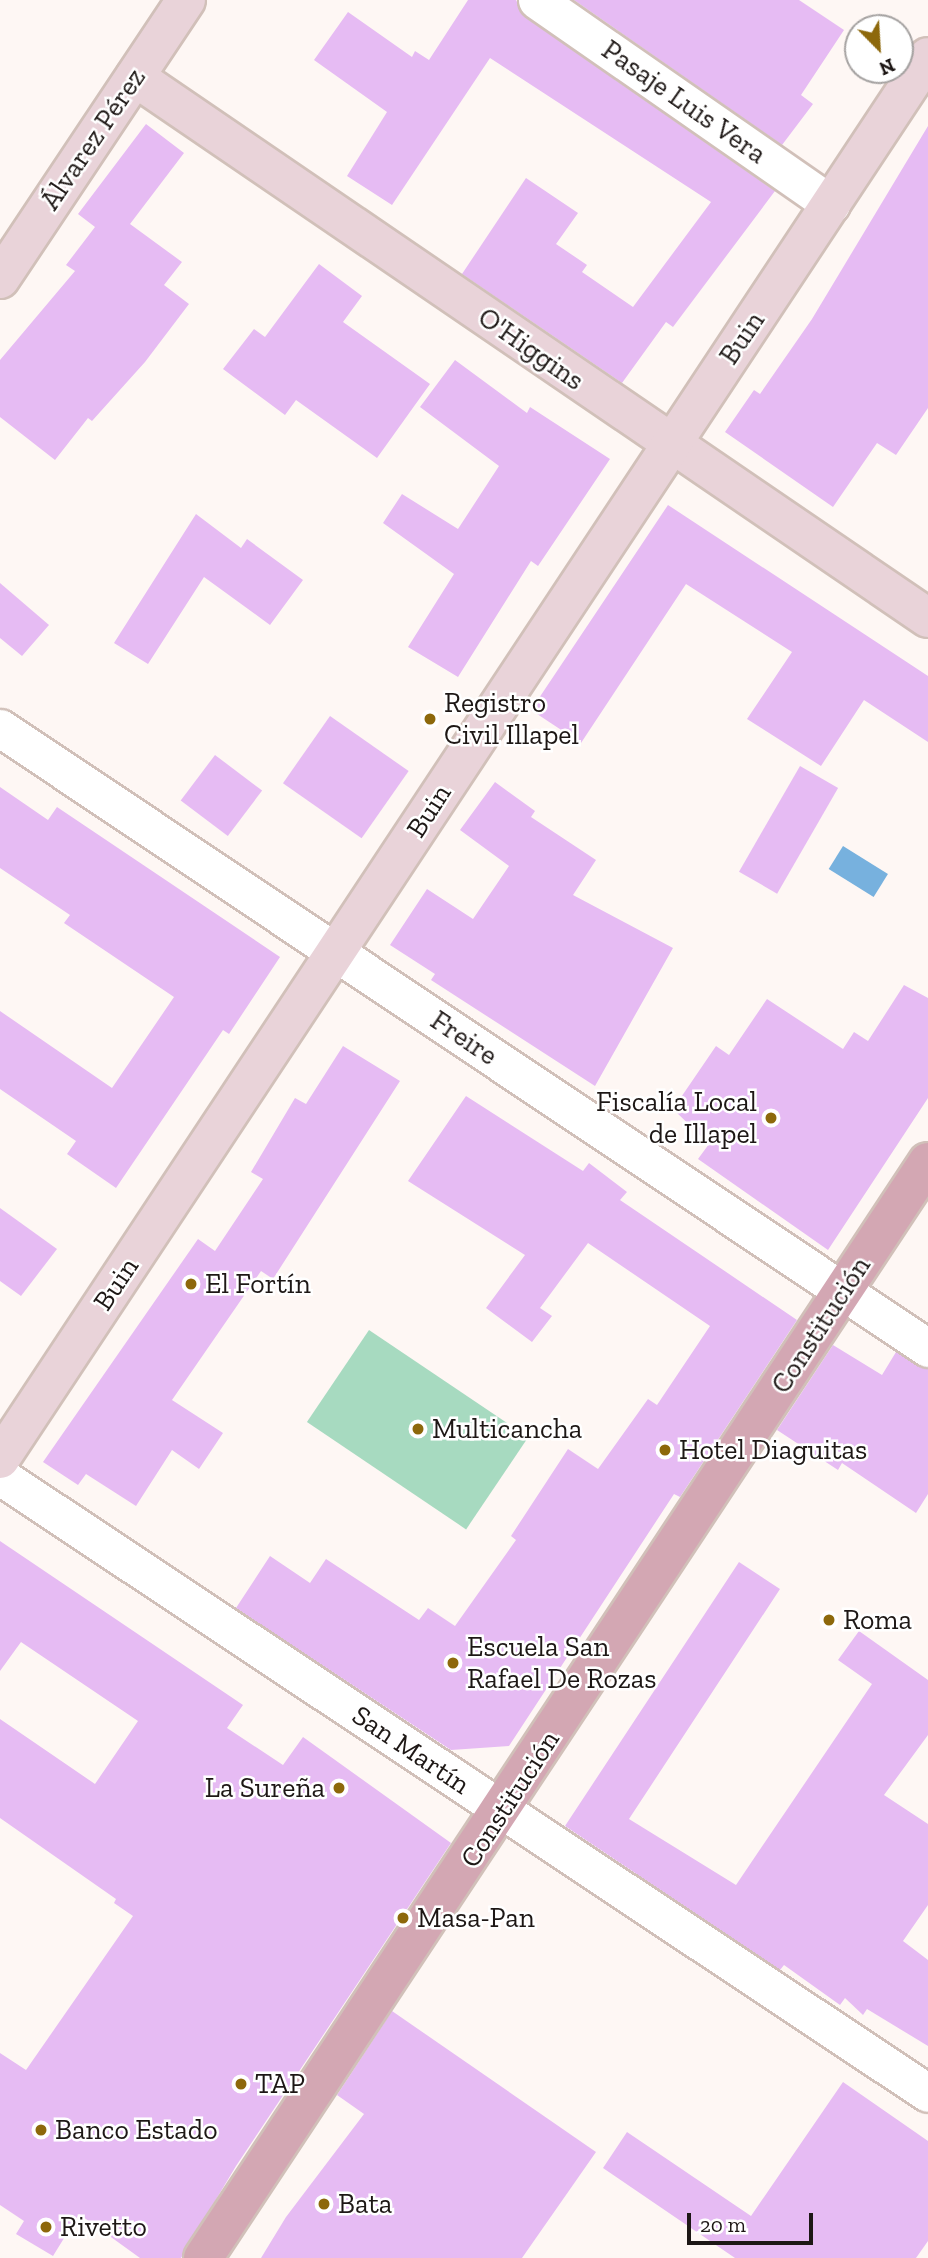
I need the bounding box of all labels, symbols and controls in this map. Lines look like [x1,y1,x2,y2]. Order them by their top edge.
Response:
north arrow [844,14,914,84]
street label: Pasaje Luis Vera [595,33,773,171]
text: N [876,53,898,80]
street label: Álvarez Pérez [33,62,153,216]
street label: O'Higgins [472,300,590,398]
street label: Buin [712,305,772,371]
place label: Registro Civil Illapel [444,686,579,752]
marker: Registro Civil Illapel [422,711,438,727]
street label: Buin [400,778,458,844]
street label: Freire [424,1004,504,1072]
place label: Fiscalía Local de Illapel [596,1085,757,1151]
marker: Fiscalía Local de Illapel [763,1110,779,1126]
street label: Constitución [764,1250,878,1400]
street label: Buin [86,1251,146,1317]
place label: El Fortín [205,1267,311,1301]
marker: El Fortín [183,1276,199,1292]
place label: Multicancha [432,1412,582,1446]
marker: Multicancha [410,1421,426,1437]
place label: Hotel Diaguitas [679,1433,867,1467]
marker: Hotel Diaguitas [657,1442,673,1458]
place label: Roma [843,1603,912,1637]
marker: Roma [821,1612,837,1628]
place label: Escuela San Rafael De Rozas [467,1630,657,1696]
marker: Escuela San Rafael De Rozas [445,1655,461,1671]
street label: San Martín [346,1698,476,1802]
street label: Constitución [453,1724,567,1874]
place label: La Sureña [205,1771,325,1805]
marker: La Sureña [331,1780,347,1796]
place label: Masa-Pan [417,1901,535,1935]
marker: Masa-Pan [395,1910,411,1926]
place label: TAP [255,2067,305,2101]
marker: TAP [233,2076,249,2092]
place label: Banco Estado [55,2113,218,2147]
marker: Banco Estado [33,2122,49,2138]
place label: Bata [338,2187,392,2221]
marker: Bata [316,2196,332,2212]
scale bar [690,2198,816,2242]
place label: Rivetto [60,2210,147,2244]
text: 20 m [700,2212,746,2237]
marker: Rivetto [38,2219,54,2235]

